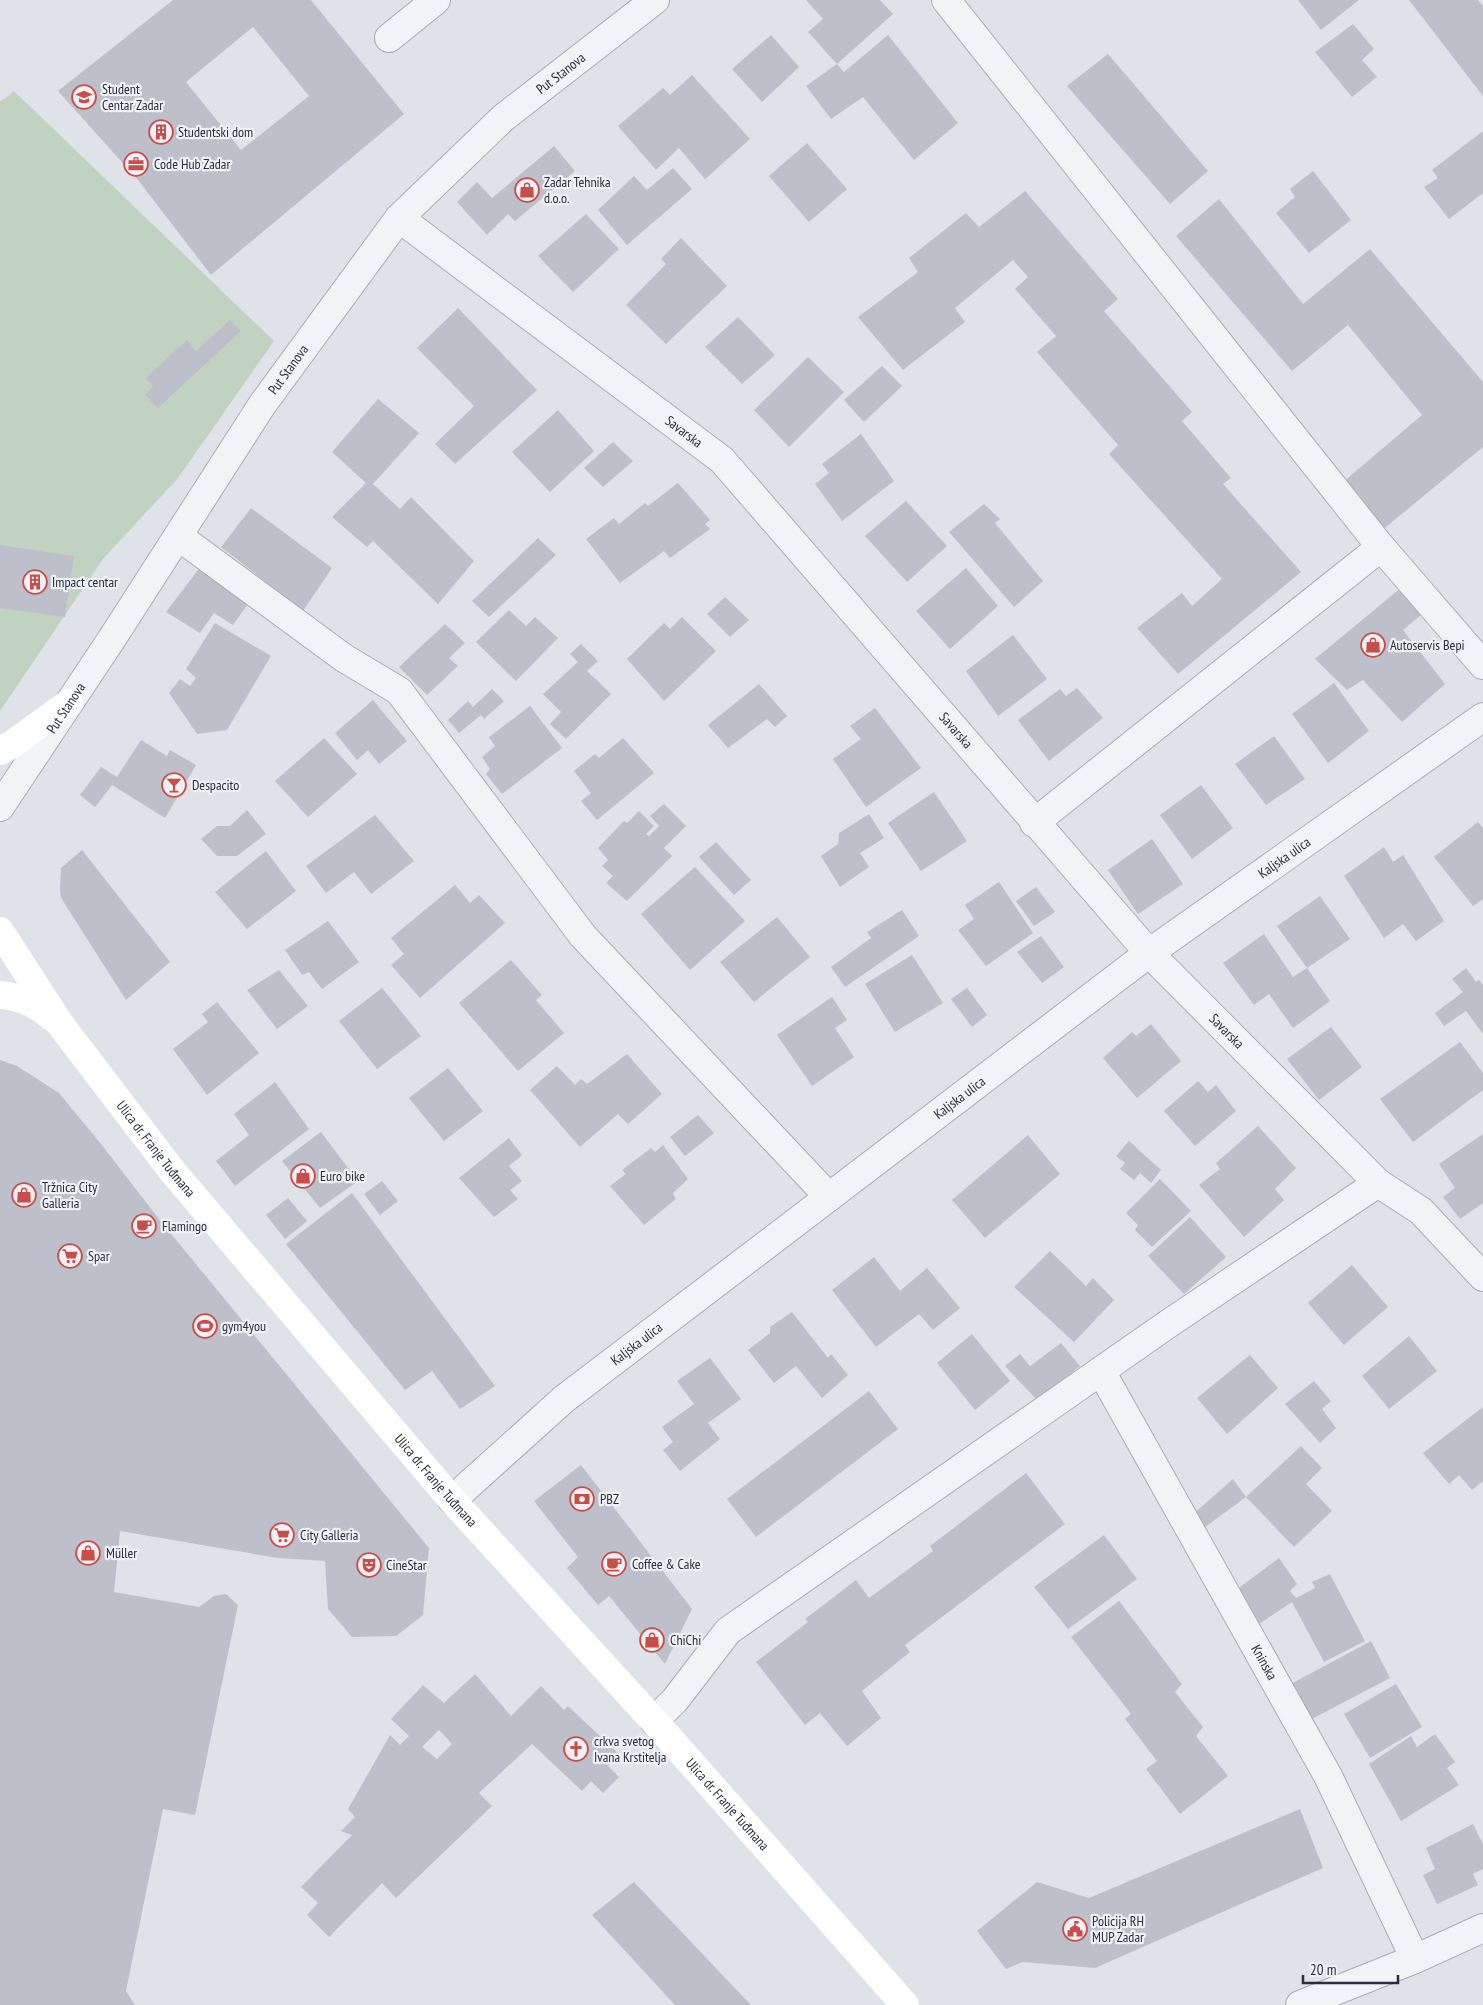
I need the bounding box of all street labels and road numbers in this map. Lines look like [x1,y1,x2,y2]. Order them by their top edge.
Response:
street label: Put Stanova [533,48,589,98]
street label: Put Stanova [264,341,312,398]
street label: Savarska [662,412,706,451]
street label: Put Stanova [42,679,89,737]
street label: Savarska [935,708,977,752]
street label: Kaljska ulica [1254,833,1314,882]
street label: Savarska [1205,1010,1248,1052]
street label: Kaljska ulica [930,1072,989,1123]
street label: Ulica dr. Franje Tuđmana [113,1097,199,1201]
street label: Kaljska ulica [607,1318,666,1369]
street label: Ulica dr. Franje Tuđmana [391,1430,481,1531]
street label: Kninska [1247,1641,1281,1683]
street label: Ulica dr. Franje Tuđmana [682,1754,773,1854]

